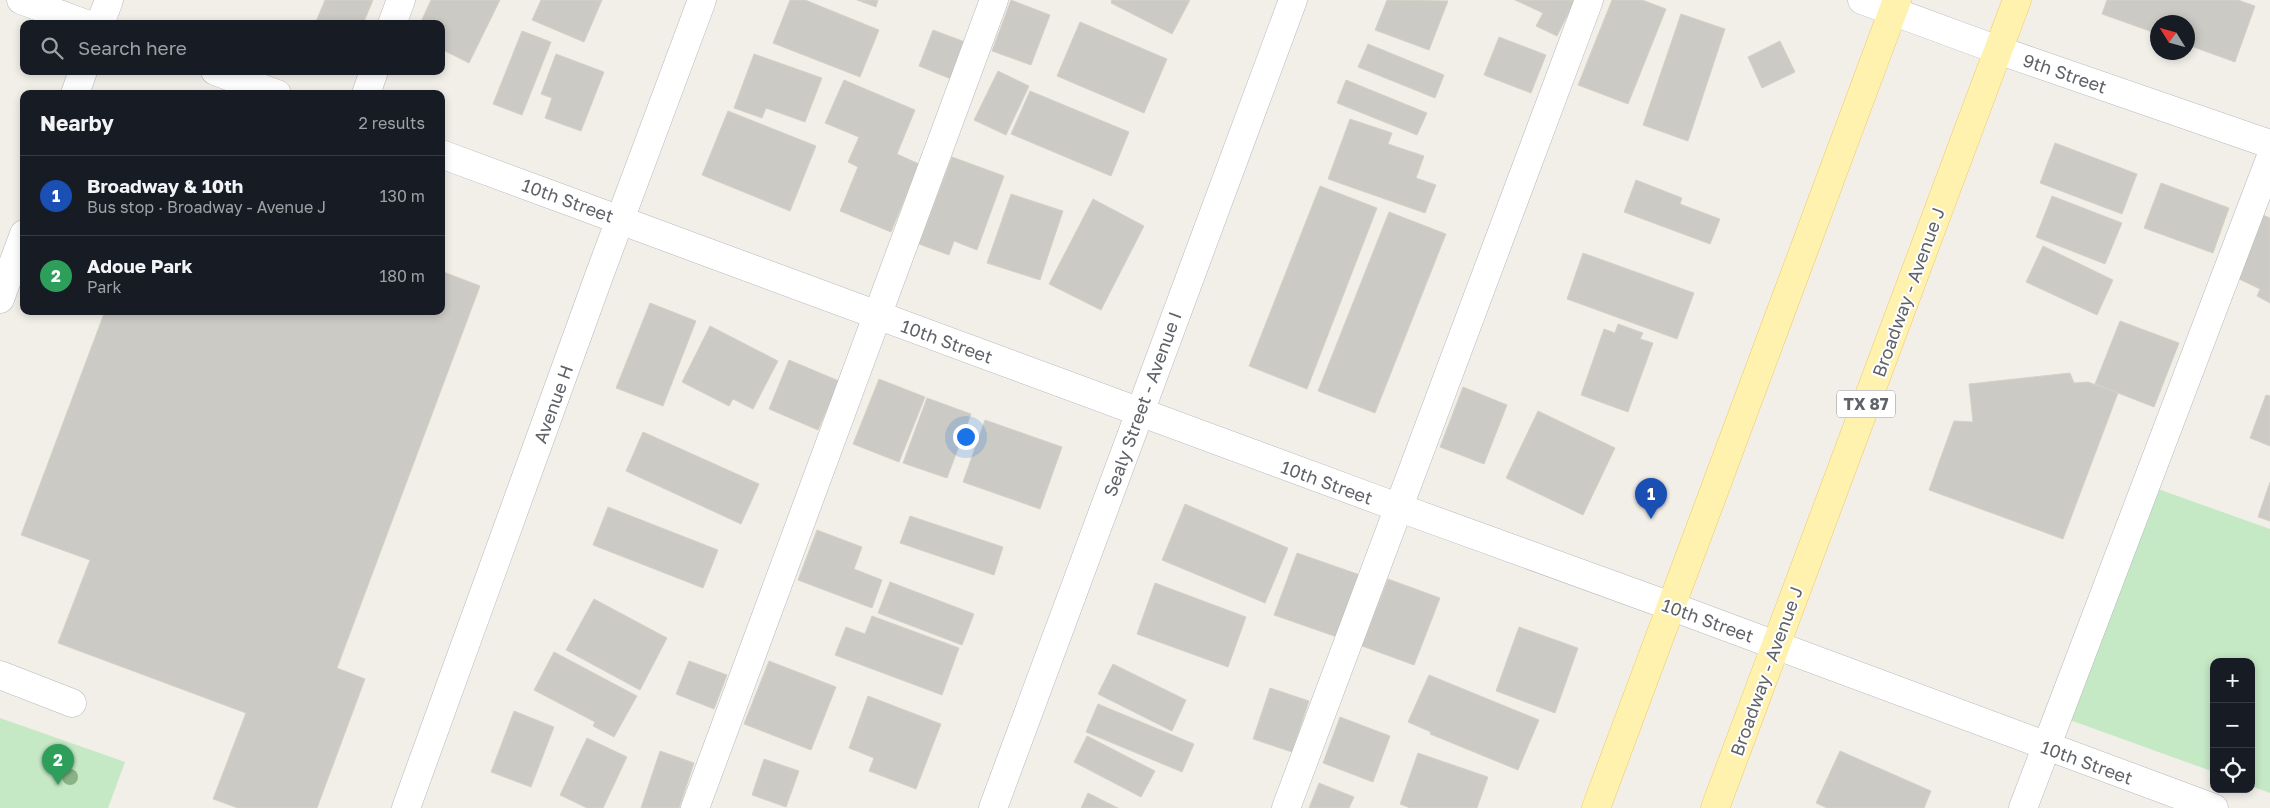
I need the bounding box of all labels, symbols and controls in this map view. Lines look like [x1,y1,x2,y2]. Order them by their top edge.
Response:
north arrow [2150,15,2195,60]
search box [20,20,445,75]
icon: search [38,34,66,62]
text: Search here [78,36,187,59]
street label: 9th Street [2020,48,2110,98]
text: Nearby [40,110,114,136]
text: 2 results [359,113,425,133]
street label: 10th Street [519,173,617,227]
text: Broadway & 10th [87,174,243,197]
text: 1 [52,186,60,206]
text: 130 m [380,186,425,206]
text: Bus stop · Broadway - Avenue J [87,197,326,217]
street label: Broadway - Avenue J [1867,204,1949,380]
text: Adoue Park [87,254,193,277]
text: 2 [51,266,61,286]
text: 180 m [379,266,425,286]
text: Park [87,277,122,297]
street label: Sealy Street - Avenue I [1098,309,1186,499]
street label: 10th Street [898,314,996,368]
street label: Avenue H [529,362,577,446]
road number: TX 87 [1837,390,1895,418]
your location [953,424,979,450]
street label: 10th Street [1278,455,1376,509]
pin: 1 [1635,478,1667,519]
street label: Broadway - Avenue J [1725,583,1807,759]
street label: 10th Street [1659,593,1757,647]
map controls [2210,658,2255,793]
button: + [2210,658,2255,703]
button: − [2210,703,2255,748]
street label: 10th Street [2038,735,2136,789]
pin: 2 [42,744,74,785]
button: locate [2210,748,2255,793]

